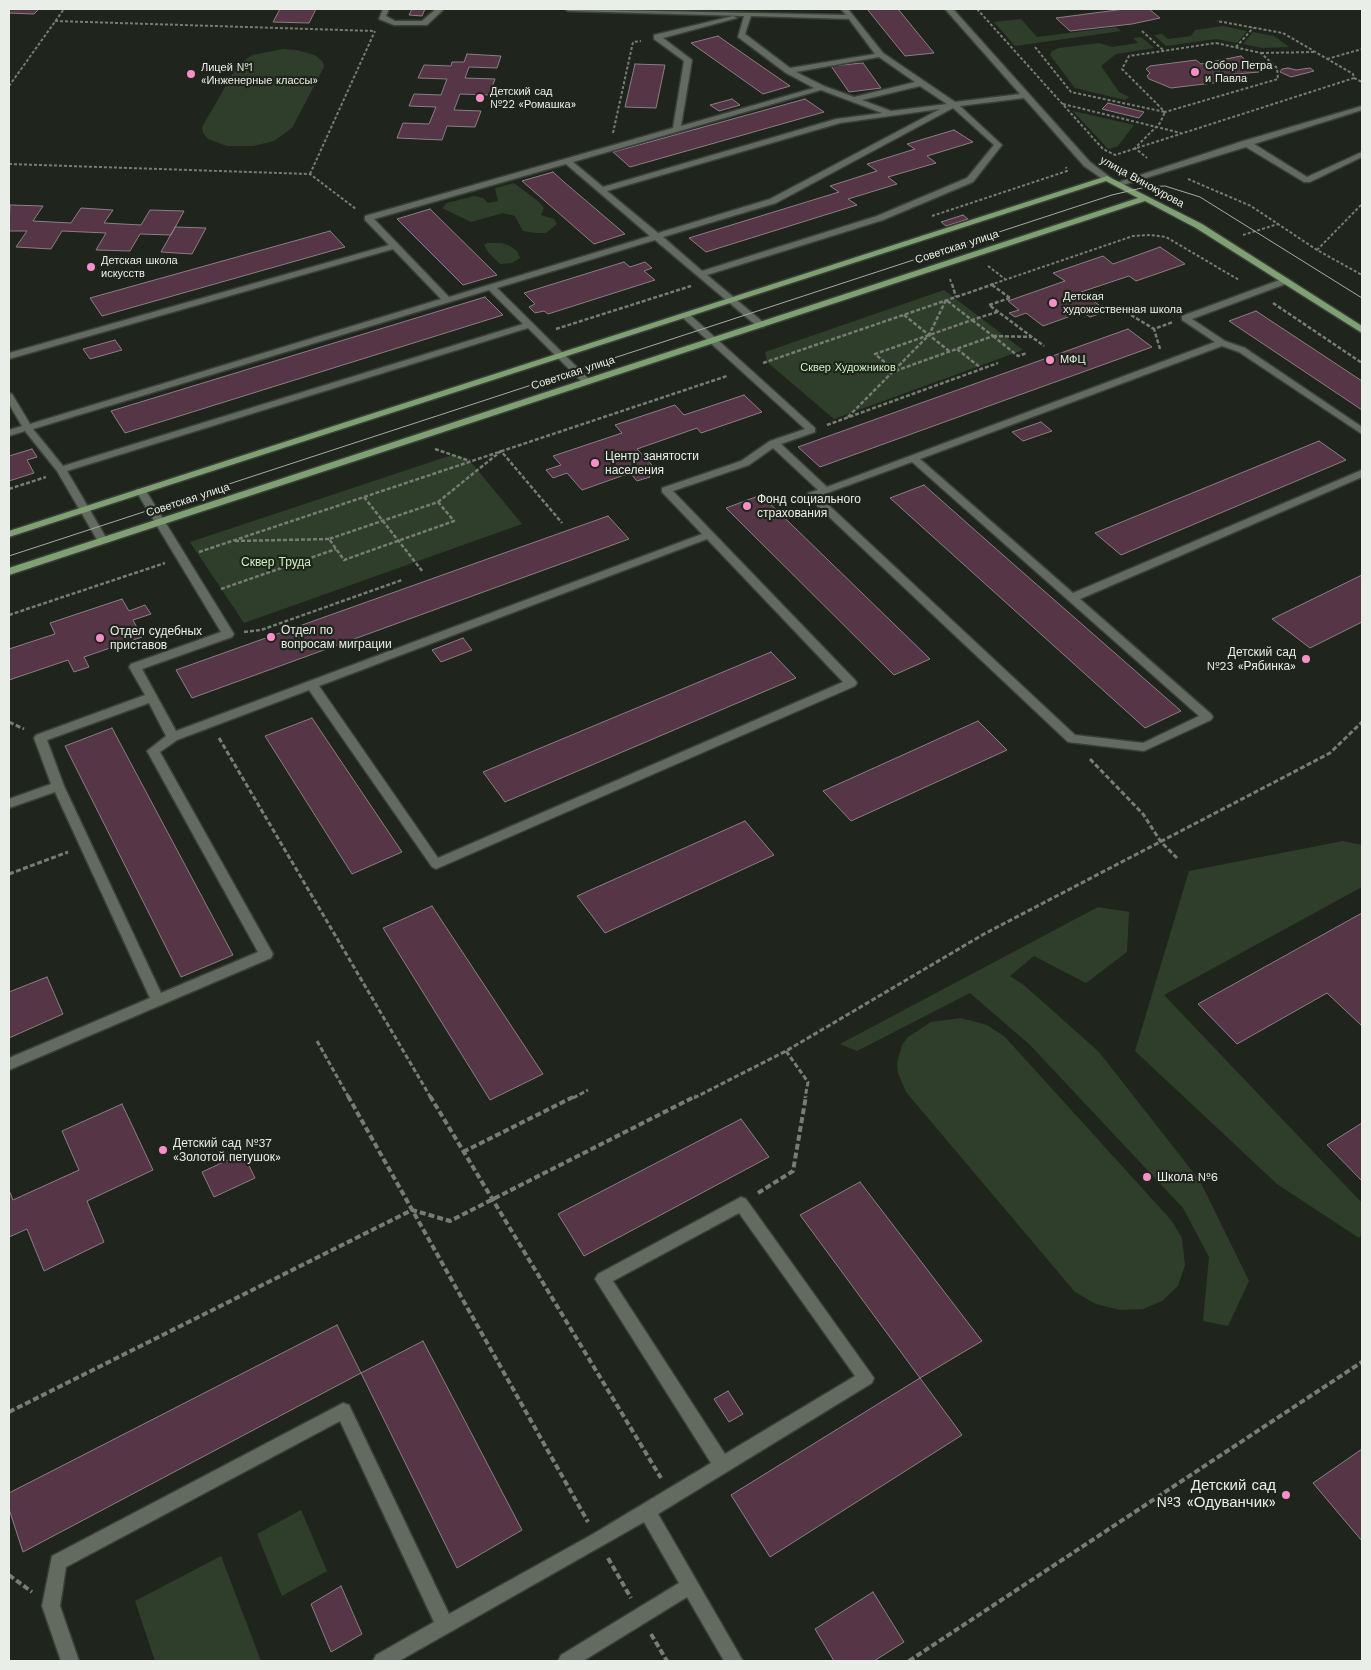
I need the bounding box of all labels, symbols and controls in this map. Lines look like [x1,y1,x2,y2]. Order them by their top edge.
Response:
place label: Собор Петра и Павла [1205,59,1272,85]
place label: Лицей №1 «Инженерные классы» [201,61,318,87]
marker: Собор Петра и Павла [1189,66,1201,78]
marker: Лицей №1 «Инженерные классы» [185,68,197,80]
place label: Детский сад №22 «Ромашка» [490,85,576,111]
marker: Детский сад №22 «Ромашка» [474,92,486,104]
street label: улица Винокурова [1098,153,1186,211]
street label: Советская улица [914,227,1000,267]
place label: Детская школа искусств [101,254,178,280]
marker: Детская школа искусств [85,261,97,273]
place label: Детская художественная школа [1063,290,1182,316]
marker: Детская художественная школа [1047,297,1059,309]
street label: Советская улица [530,353,616,393]
place label: МФЦ [1060,353,1086,367]
marker: МФЦ [1044,354,1056,366]
park label: Сквер Художников [800,361,896,375]
place label: Центр занятости населения [605,449,699,477]
marker: Центр занятости населения [589,457,601,469]
street label: Советская улица [145,480,231,520]
place label: Фонд социального страхования [757,492,861,520]
marker: Фонд социального страхования [741,500,753,512]
park label: Сквер Труда [241,555,311,569]
place label: Отдел по вопросам миграции [281,623,392,651]
place label: Отдел судебных приставов [110,624,202,652]
marker: Отдел по вопросам миграции [265,631,277,643]
marker: Отдел судебных приставов [94,632,106,644]
place label: Детский сад №23 «Рябинка» [1206,645,1296,673]
marker: Детский сад №23 «Рябинка» [1300,653,1312,665]
place label: Детский сад №37 «Золотой петушок» [173,1136,281,1164]
marker: Детский сад №37 «Золотой петушок» [157,1144,169,1156]
place label: Школа №6 [1157,1170,1218,1184]
marker: Школа №6 [1141,1171,1153,1183]
place label: Детский сад №3 «Одуванчик» [1156,1477,1276,1512]
marker: Детский сад №3 «Одуванчик» [1280,1489,1292,1501]

